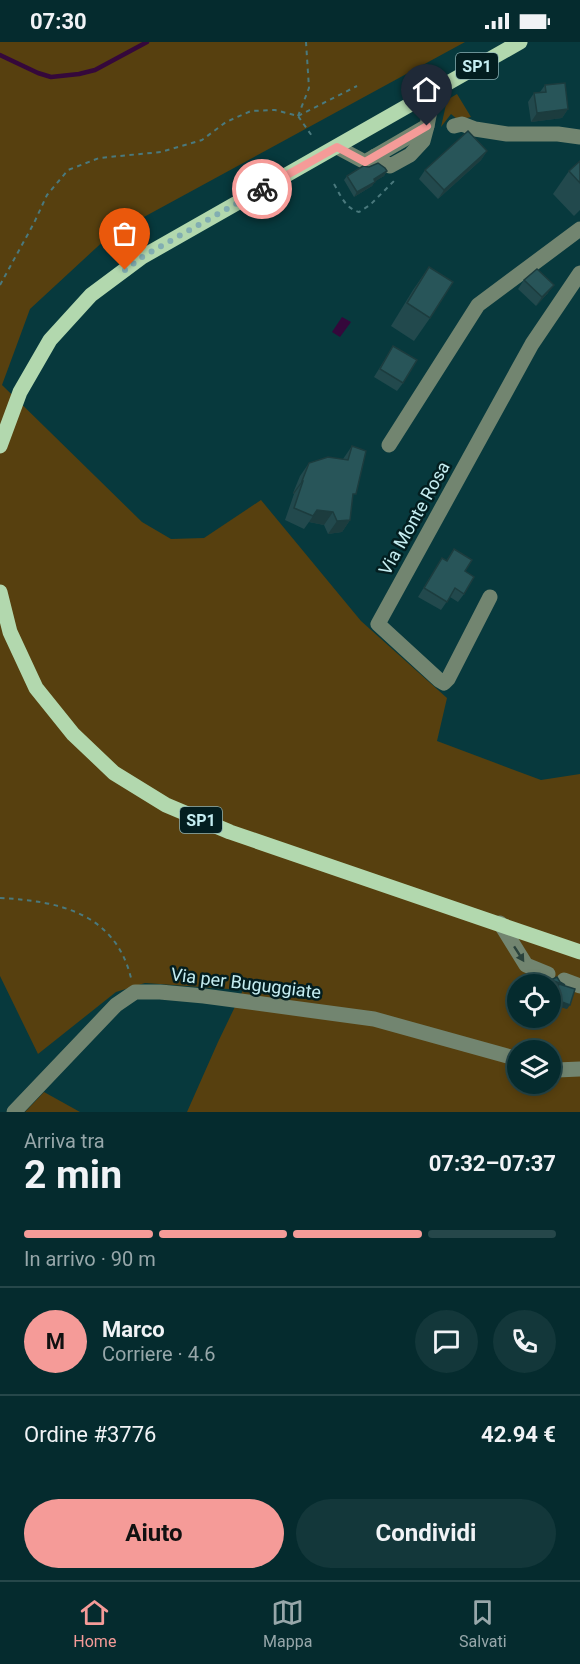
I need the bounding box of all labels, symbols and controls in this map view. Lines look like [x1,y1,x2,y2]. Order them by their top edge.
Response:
text: 07:30 [30,9,87,34]
road number: SP1 [456,53,498,79]
pin [401,64,452,126]
icon: home [410,73,443,106]
courier [232,159,292,219]
icon: bike [246,173,279,206]
pin [99,208,150,270]
icon: bag [108,217,141,250]
street label: Via Monte Rosa [374,458,454,578]
road number: SP1 [180,807,222,833]
one-way arrow [514,946,525,963]
street label: Via per Buguggiate [170,963,322,1003]
map controls [507,974,561,1094]
button: locate [507,974,561,1028]
button: layers [507,1040,561,1094]
text: Arriva tra [24,1129,105,1153]
text: 07:32–07:37 [429,1151,556,1176]
text: 2 min [24,1152,122,1198]
text: In arrivo · 90 m [24,1247,156,1271]
button: chat [415,1310,478,1373]
button: phone [493,1310,556,1373]
text: Marco [102,1317,165,1342]
text: M [46,1329,65,1354]
text: Corriere · 4.6 [102,1342,216,1366]
text: Ordine #3776 [24,1422,156,1447]
text: 42.94 € [481,1422,556,1447]
button: Aiuto [24,1499,284,1568]
button: Condividi [296,1499,556,1568]
tab: Home [73,1596,116,1651]
tab: Mappa [263,1596,312,1651]
tab: Salvati [459,1596,507,1651]

